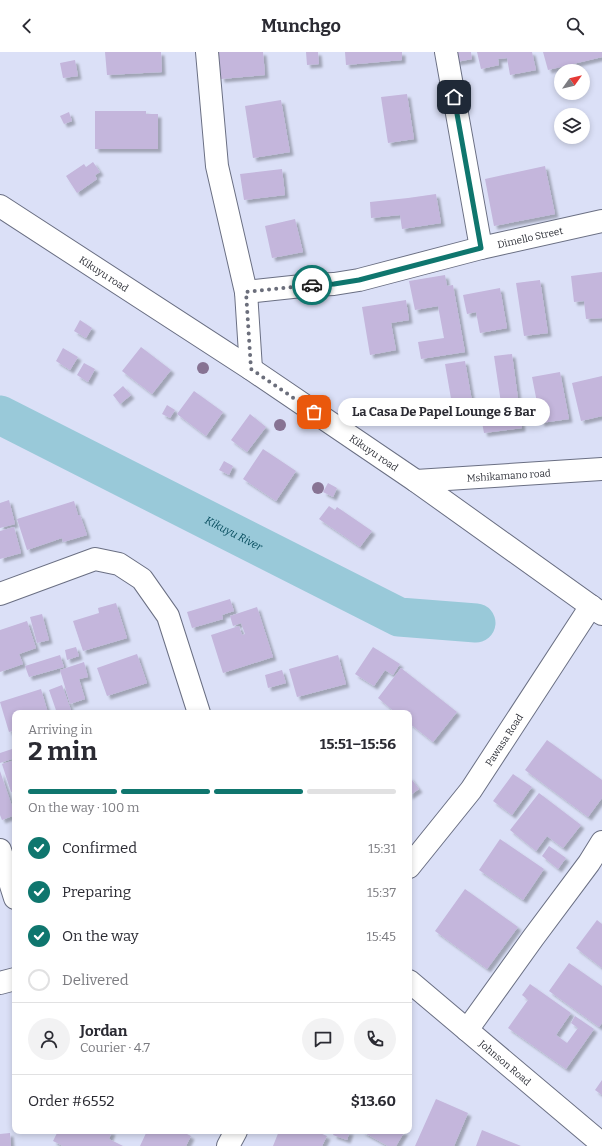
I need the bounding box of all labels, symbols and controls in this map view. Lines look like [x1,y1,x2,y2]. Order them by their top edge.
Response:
icon: back [16,15,38,37]
text: Munchgo [261,15,341,37]
icon: search [564,15,586,37]
north arrow [554,64,590,100]
map controls [554,64,590,144]
pin [437,80,471,114]
icon: home [443,86,465,108]
button: layers [554,108,590,144]
street label: Dimello Street [496,225,564,251]
street label: Kikuyu road [77,254,130,295]
courier [292,265,332,305]
icon: car [301,274,323,296]
pin [297,395,331,429]
callout: La Casa De Papel Lounge & Bar [338,398,550,426]
icon: bag [303,401,325,423]
text: La Casa De Papel Lounge & Bar [352,404,536,419]
street label: Kikuyu road [347,433,400,474]
street label: Mshikamano road [467,467,551,485]
water label: Kikuyu River [203,514,265,554]
street label: Pawasa Road [483,712,526,769]
text: Arriving in [28,722,93,737]
text: 15:51–15:56 [320,735,396,753]
text: 2 min [28,736,97,767]
text: On the way · 100 m [28,800,139,815]
icon: check [28,837,50,859]
text: Confirmed [62,839,137,857]
text: 15:31 [368,841,396,856]
icon: check [28,881,50,903]
text: Preparing [62,883,131,901]
text: 15:37 [367,885,396,900]
icon: check [28,925,50,947]
text: On the way [62,927,139,945]
text: 15:45 [367,929,396,944]
text: Delivered [62,971,129,989]
button: person [28,1018,70,1060]
button: chat [302,1018,344,1060]
button: phone [354,1018,396,1060]
text: Jordan [80,1022,127,1040]
street label: Johnson Road [476,1037,533,1088]
text: Courier · 4.7 [80,1040,150,1055]
text: Order #6552 [28,1092,114,1110]
text: $13.60 [351,1092,396,1110]

